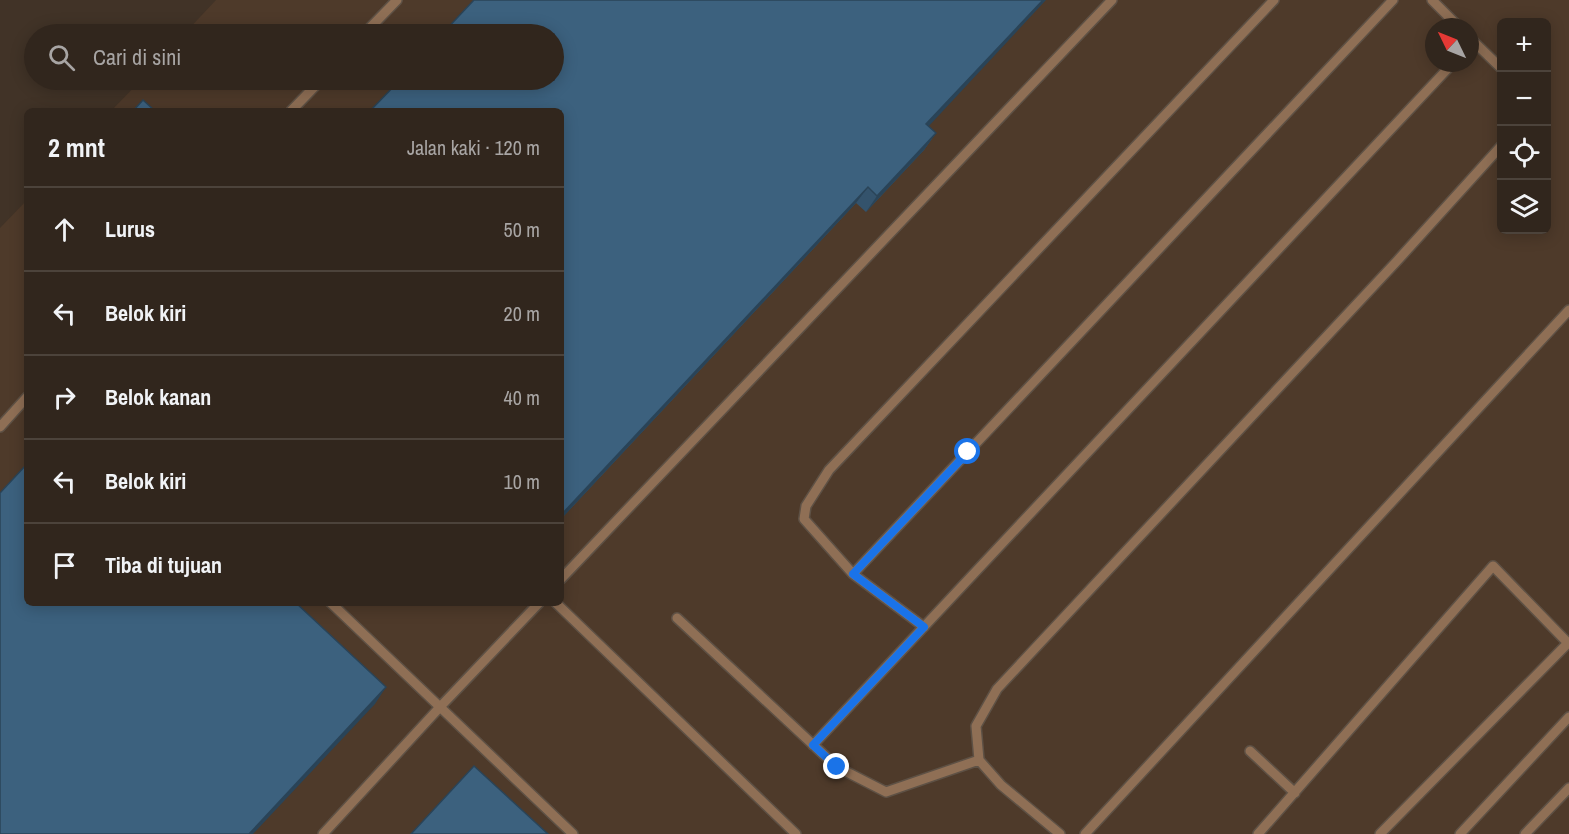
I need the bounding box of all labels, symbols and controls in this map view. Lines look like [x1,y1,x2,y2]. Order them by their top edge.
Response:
north arrow [1425,18,1479,72]
map controls [1497,18,1551,234]
button: + [1497,18,1551,72]
search box [24,24,564,90]
icon: search [45,41,78,74]
text: Cari di sini [93,42,181,72]
button: − [1497,72,1551,126]
button: locate [1497,126,1551,180]
text: 2 mnt [48,130,105,165]
text: Jalan kaki · 120 m [407,134,540,161]
button: layers [1497,180,1551,234]
icon: ahead [48,213,81,246]
text: Lurus [105,214,155,244]
text: 50 m [504,216,540,243]
icon: left [48,297,81,330]
text: Belok kiri [105,298,186,328]
text: 20 m [504,300,540,327]
icon: right [48,381,81,414]
text: Belok kanan [105,382,211,412]
text: 40 m [504,384,540,411]
route start [954,438,980,464]
icon: left [48,465,81,498]
text: Belok kiri [105,466,186,496]
text: 10 m [504,468,540,495]
icon: arrive [48,549,81,582]
text: Tiba di tujuan [105,550,222,580]
route end [823,753,849,779]

